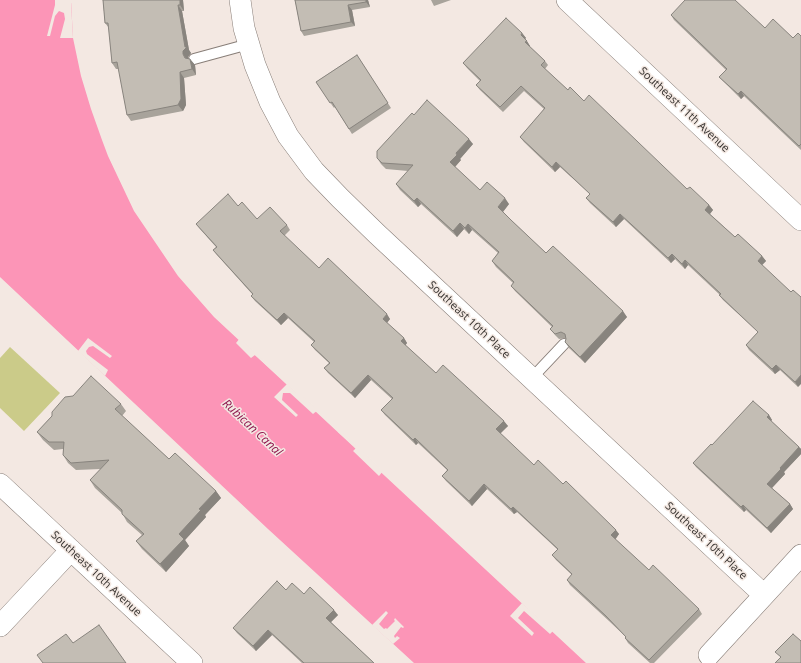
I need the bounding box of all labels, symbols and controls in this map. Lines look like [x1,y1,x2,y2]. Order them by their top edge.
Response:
street label: Southeast 11th Avenue [636,65,732,155]
street label: Southeast 10th Place [425,279,513,361]
water label: Rubican Canal [219,397,285,459]
street label: Southeast 10th Place [662,500,750,582]
street label: Southeast 10th Avenue [48,529,144,619]

